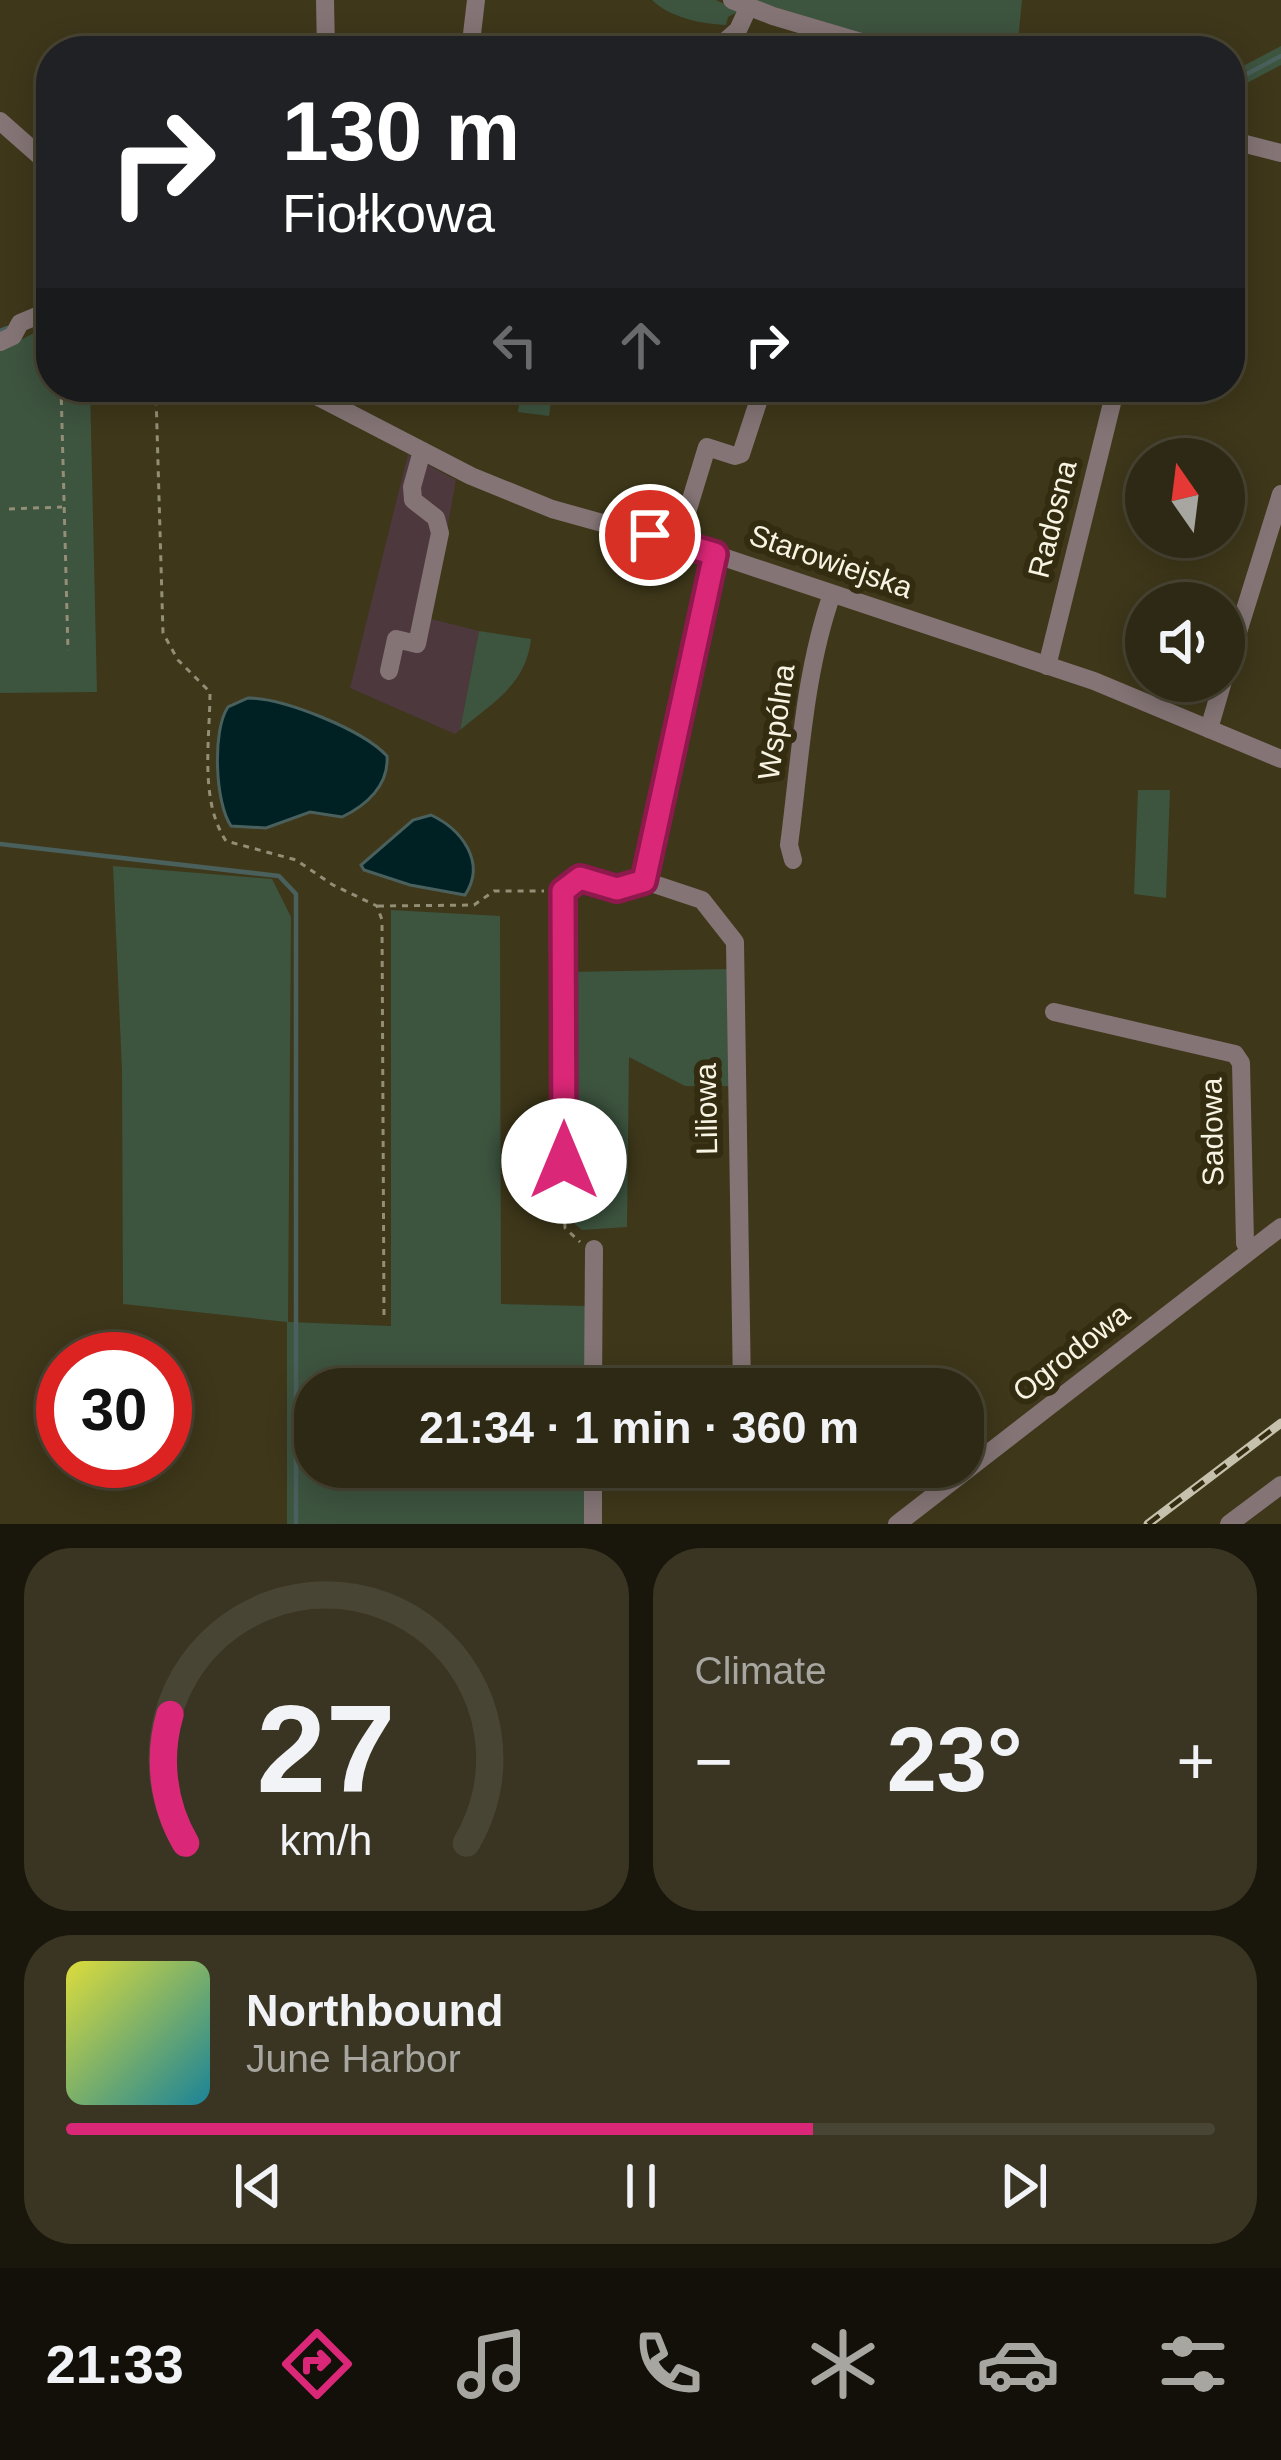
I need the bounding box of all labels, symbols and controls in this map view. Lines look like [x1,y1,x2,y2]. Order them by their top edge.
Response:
icon: right [84,84,240,240]
text: 130 m [282,84,520,178]
text: Fiołkowa [282,183,495,243]
icon: left [482,312,548,378]
icon: ahead [608,312,674,378]
icon: right [734,312,800,378]
north arrow [1125,438,1245,558]
map controls [1125,438,1245,702]
street label: Radosna [1021,456,1083,581]
pin [599,484,701,586]
icon: arrive [617,502,683,568]
street label: Starowiejska [745,518,917,604]
button: sound [1125,582,1245,702]
street label: Wspólna [752,662,801,782]
street label: Liliowa [689,1063,723,1155]
street label: Sadowa [1195,1077,1229,1186]
position arrow [501,1098,627,1224]
street label: Ogrodowa [1006,1296,1136,1408]
speed limit sign: 30 [36,1332,192,1488]
text: 21:34 · 1 min · 360 m [419,1402,859,1453]
text: Climate [695,1649,827,1692]
text: 27 [257,1679,396,1818]
text: 23° [887,1710,1023,1810]
text: − [695,1724,733,1798]
text: + [1176,1724,1215,1798]
text: km/h [280,1815,373,1863]
text: Northbound [246,1985,503,2036]
text: June Harbor [246,2037,461,2080]
icon: previous [225,2153,291,2219]
icon: pause [608,2153,674,2219]
icon: next [991,2153,1057,2219]
icon: directions [275,2322,359,2406]
icon: music [450,2322,534,2406]
icon: phone [626,2322,710,2406]
icon: climate [801,2322,885,2406]
icon: car [976,2322,1060,2406]
icon: filters [1151,2322,1235,2406]
text: 21:33 [46,2334,184,2394]

